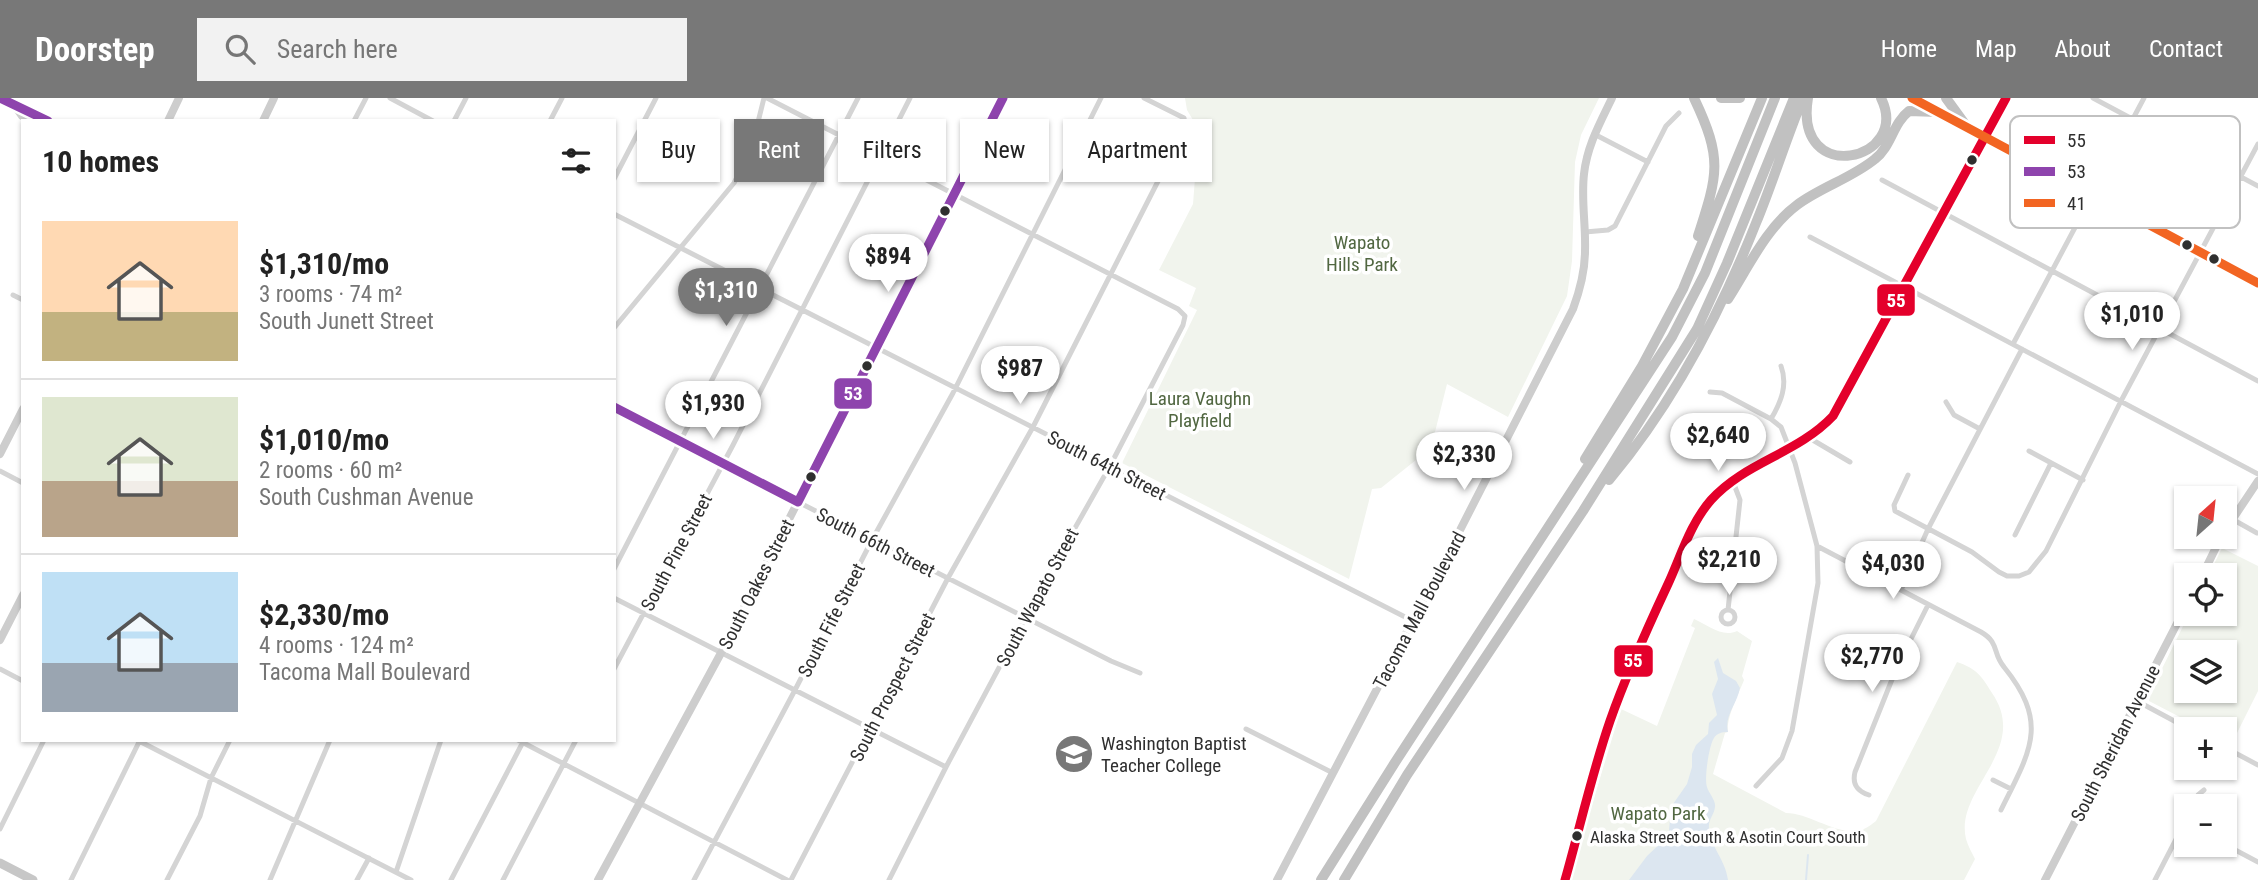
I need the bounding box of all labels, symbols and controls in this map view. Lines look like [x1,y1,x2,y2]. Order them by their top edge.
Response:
search box [197,18,687,81]
text: Doorstep [35,30,155,69]
icon: search [221,30,259,68]
text: Search here [277,34,398,64]
text: Home [1881,35,1937,63]
text: Map [1975,35,2017,63]
text: About [2055,35,2111,63]
text: Contact [2149,35,2223,63]
legend [2010,116,2240,228]
chip: Buy [637,119,720,182]
chip: Rent [734,119,824,182]
chip: Filters [838,119,946,182]
chip: New [960,119,1049,182]
chip: Apartment [1063,119,1212,182]
text: 55 [2067,129,2086,152]
icon: filters [557,142,595,180]
text: 10 homes [42,144,159,179]
unlabelled marker [1965,153,1979,167]
text: 53 [2067,160,2086,183]
text: 41 [2067,192,2086,215]
unlabelled marker [938,204,952,218]
park label: Wapato Hills Park [1326,231,1398,276]
pin: $894 [847,234,929,294]
unlabelled marker [2180,238,2194,252]
text: $894 [865,243,911,270]
text: $1,310/mo [259,246,389,281]
icon: home [98,249,182,333]
unlabelled marker [2207,252,2221,266]
pin: $1,310 [669,268,783,328]
text: $1,310 [694,277,758,304]
text: 3 rooms · 74 m² [259,281,402,308]
line badge: 55 [1876,283,1916,317]
text: 55 [1886,289,1906,312]
pin: $1,010 [2075,292,2189,352]
text: $1,010 [2100,301,2164,328]
text: South Junett Street [259,308,434,335]
pin: $987 [979,346,1061,406]
text: $987 [997,355,1043,382]
unlabelled marker [860,359,874,373]
line badge: 53 [833,377,873,410]
pin: $1,930 [656,382,770,441]
text: 53 [843,382,863,405]
park label: Laura Vaughn Playfield [1149,387,1251,432]
text: $1,930 [681,390,745,417]
pin: $2,640 [1661,414,1775,473]
text: $1,010/mo [259,422,389,457]
text: $2,640 [1686,422,1750,449]
icon: home [98,425,182,509]
street label: South 64th Street [1044,426,1170,505]
pin: $2,330 [1407,432,1521,492]
text: $2,330 [1432,441,1496,468]
text: 2 rooms · 60 m² [259,457,402,484]
unlabelled marker [804,470,818,484]
text: South Cushman Avenue [259,484,474,511]
north arrow [2174,486,2236,550]
map controls [2174,486,2237,857]
street label: South Pine Street [636,490,717,615]
street label: South 66th Street [813,503,939,582]
street label: South Oakes Street [714,515,799,653]
street label: South Wapato Street [991,524,1084,670]
street label: Tacoma Mall Boulevard [1368,528,1471,693]
pin: $2,210 [1672,538,1786,597]
pin: $4,030 [1836,542,1950,601]
text: $2,210 [1697,546,1761,573]
text: $4,030 [1861,550,1925,577]
street label: South Fife Street [793,559,870,681]
button: locate [2174,563,2237,626]
text: $2,330/mo [259,597,389,632]
icon: home [98,600,182,684]
street label: South Prospect Street [845,609,940,765]
text: 4 rooms · 124 m² [259,632,414,659]
pin: $2,770 [1815,634,1929,694]
button: layers [2174,640,2237,703]
text: $2,770 [1840,643,1904,670]
line badge: 55 [1613,644,1654,678]
text: 55 [1623,649,1643,672]
text: Tacoma Mall Boulevard [259,659,471,686]
street label: South Sheridan Avenue [2066,661,2165,825]
button: + [2174,717,2237,780]
place label: Washington Baptist Teacher College [1101,732,1247,777]
school or university icon: Washington Baptist Teacher College [1053,733,1095,775]
button: − [2174,794,2237,857]
park label: Wapato Park [1611,802,1706,825]
place label: Alaska Street South & Asotin Court South [1590,827,1866,847]
marker: Alaska Street South & Asotin Court South [1570,829,1584,843]

